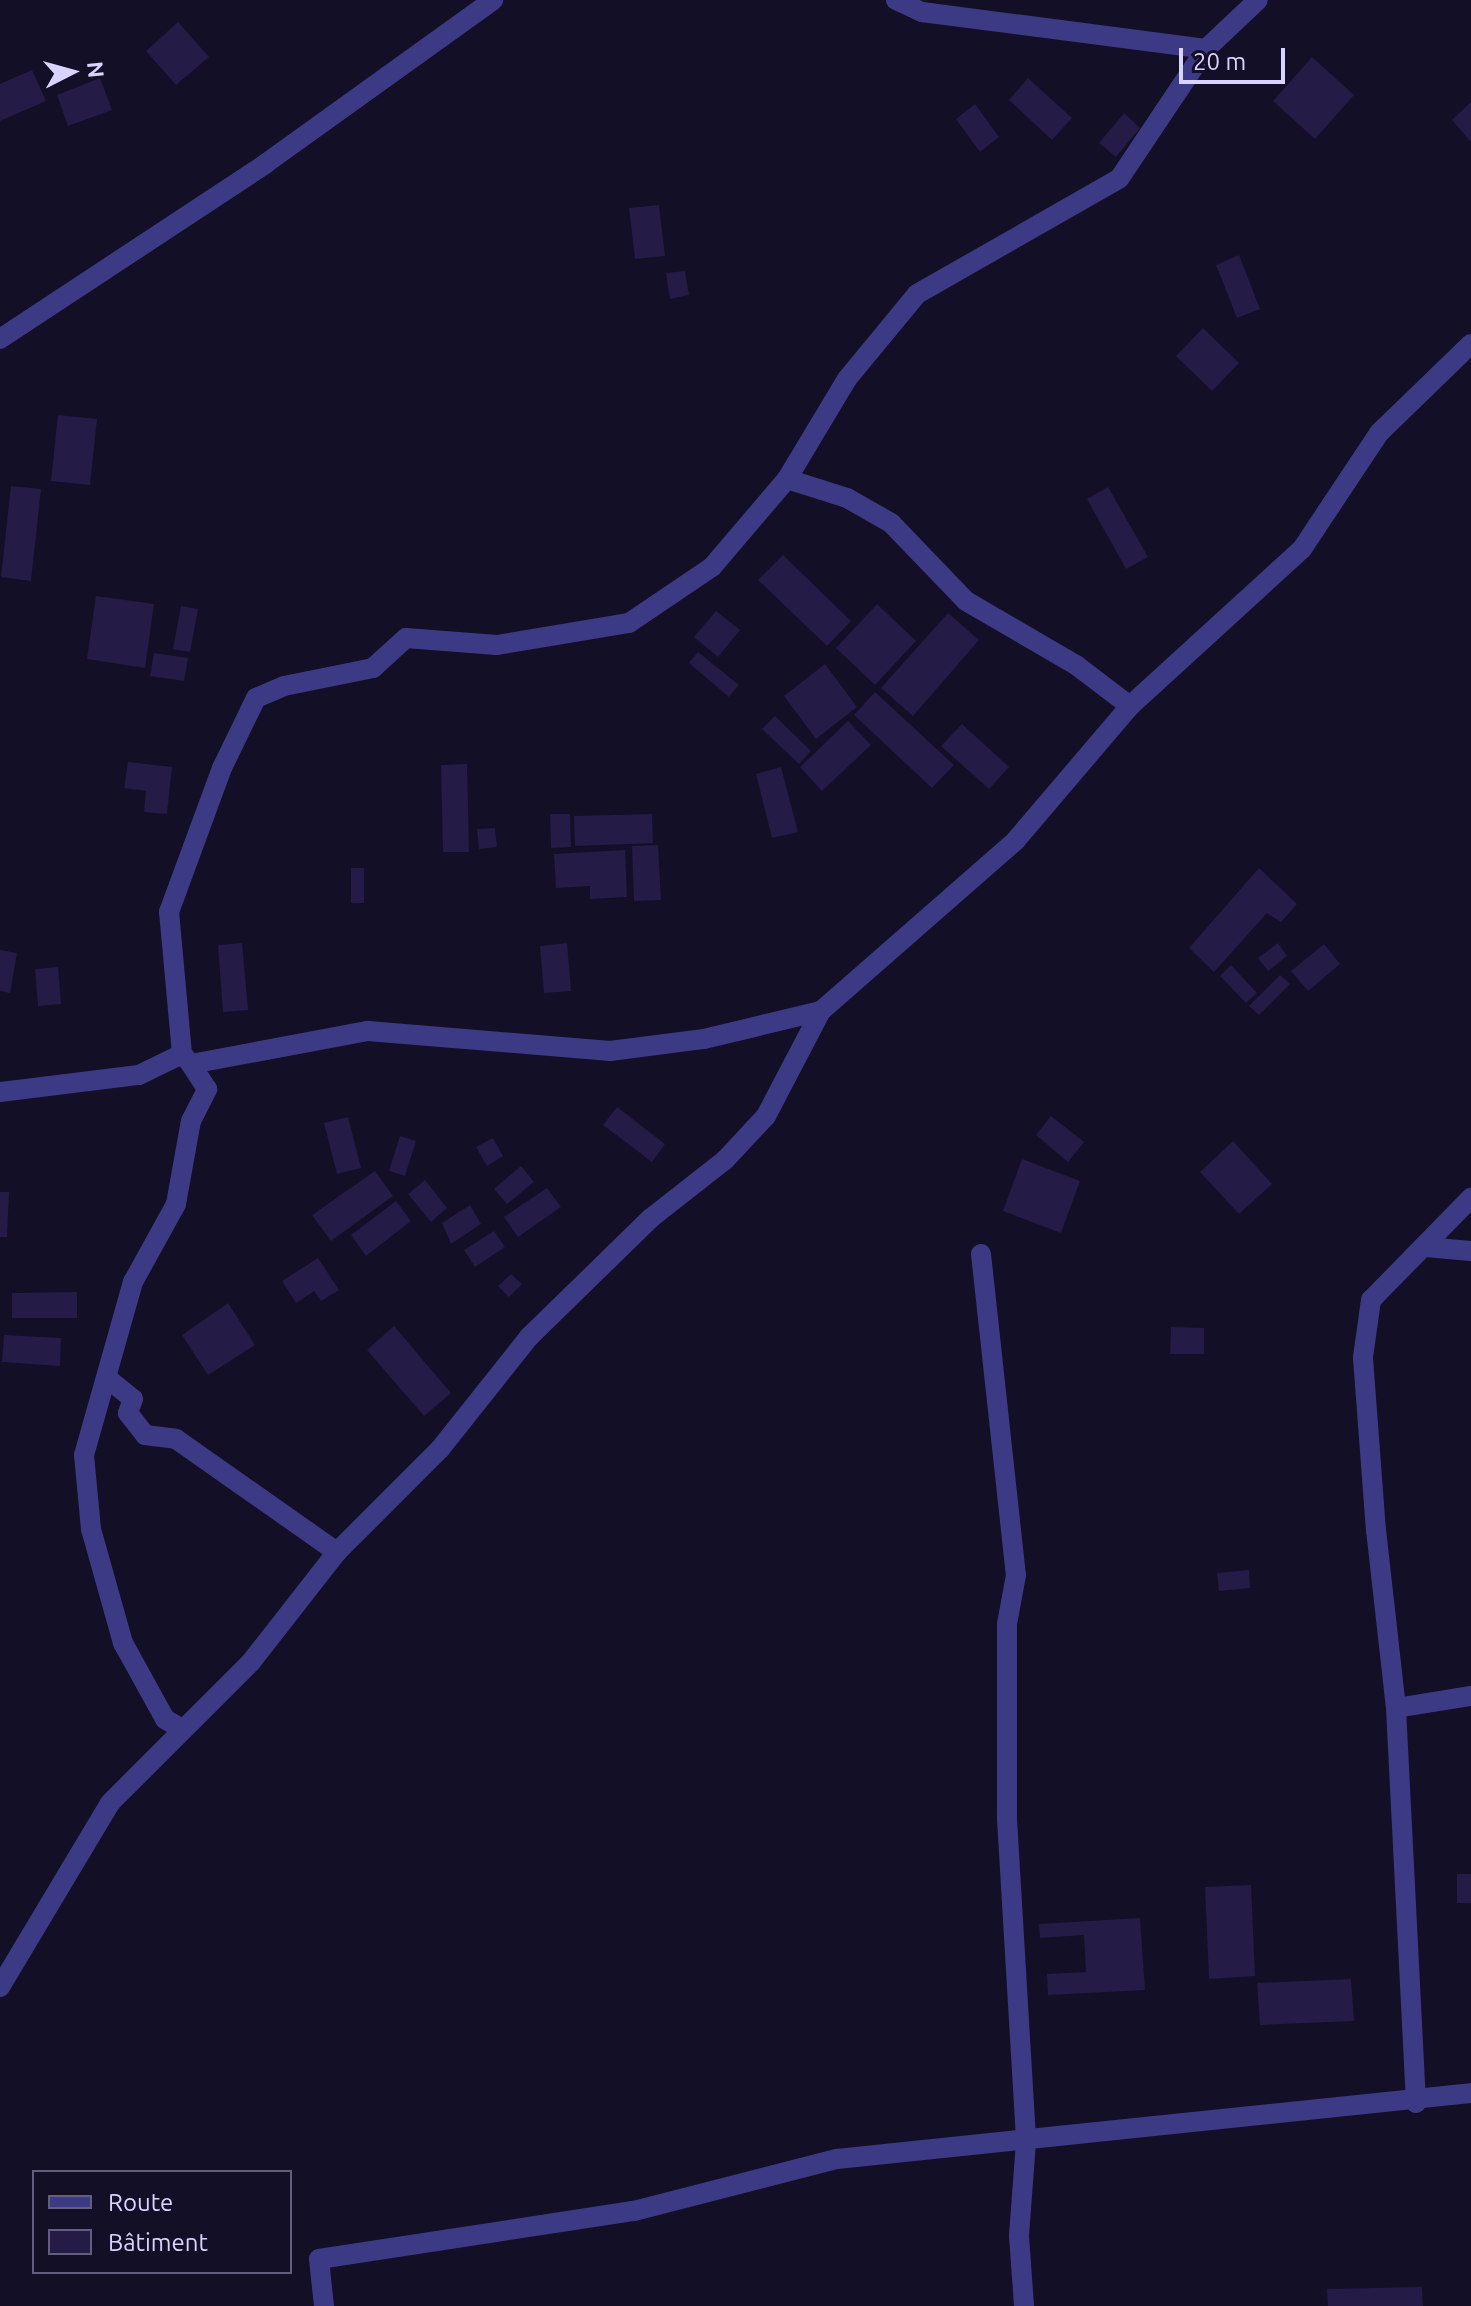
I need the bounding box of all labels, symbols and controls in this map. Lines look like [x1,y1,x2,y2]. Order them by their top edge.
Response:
north arrow [32,32,112,112]
scale bar [1183,32,1289,82]
text: 20 m [1193,48,1246,75]
text: N [83,60,110,79]
legend [32,2170,292,2274]
text: Route [108,2189,173,2216]
text: Bâtiment [108,2229,208,2256]

